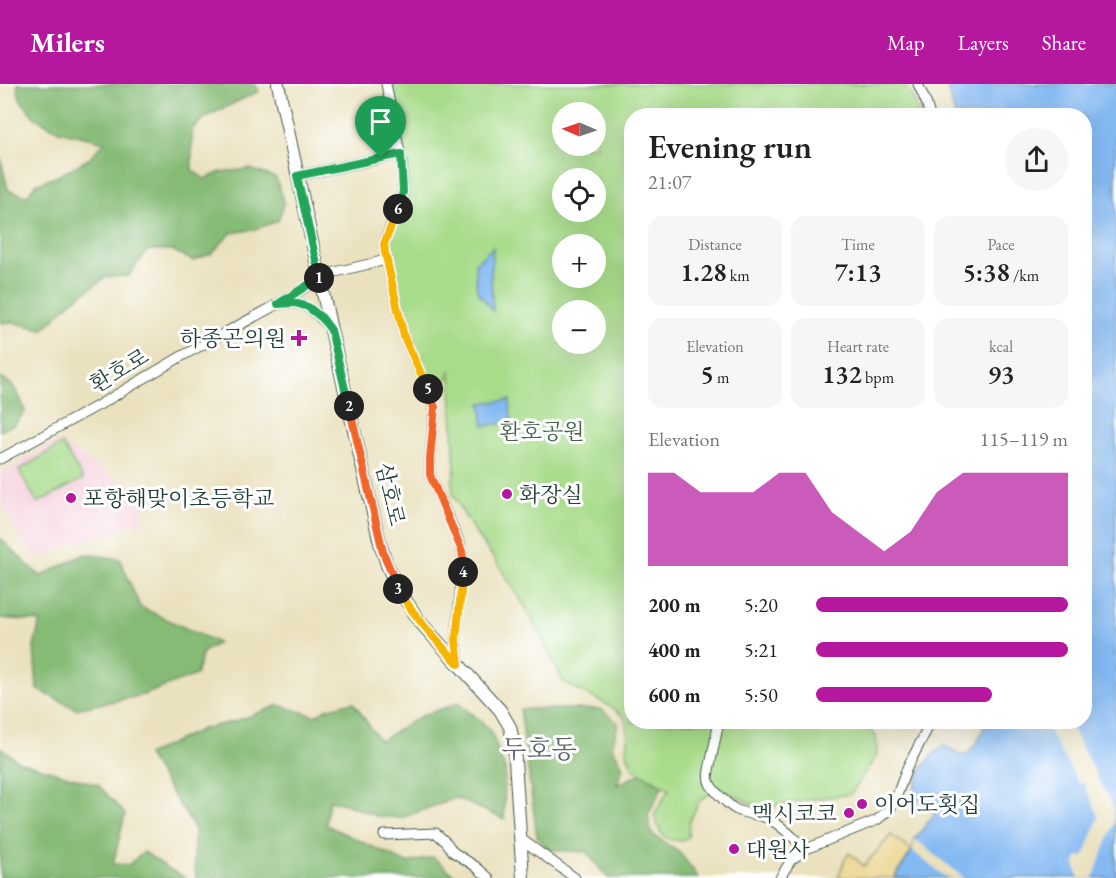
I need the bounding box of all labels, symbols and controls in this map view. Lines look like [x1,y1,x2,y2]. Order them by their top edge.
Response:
text: Milers [30,24,105,60]
text: Map [887,29,925,56]
text: Layers [958,29,1009,56]
text: Share [1042,29,1086,56]
pin [355,96,406,158]
north arrow [552,102,606,156]
map controls [552,102,606,354]
icon: arrive [364,105,397,138]
text: Evening run [648,125,812,168]
button: share [1005,128,1068,191]
button: locate [552,168,606,222]
text: 21:07 [648,169,691,195]
pin: 6 [383,194,413,224]
text: 6 [394,198,402,219]
button: + [552,234,606,288]
text: Distance [688,234,742,255]
text: Time [841,234,875,255]
text: Pace [988,234,1014,255]
text: 1.28 [680,255,727,289]
text: 7:13 [834,255,882,289]
text: 5:38 [963,255,1010,289]
pin: 1 [304,263,334,293]
text: km [727,265,750,286]
text: /km [1010,265,1039,286]
text: 1 [315,267,323,288]
button: − [552,300,606,354]
place label: 하종곤의원 [180,324,286,353]
marker: 하종곤의원 [290,329,308,347]
text: Elevation [686,336,744,357]
text: Heart rate [827,336,889,357]
text: kcal [989,336,1013,357]
street label: 환호로 [84,342,154,399]
text: 5 [701,357,714,391]
text: 132 [822,357,862,391]
text: 93 [988,357,1014,391]
text: m [714,367,730,388]
text: bpm [862,367,894,388]
pin: 5 [413,374,443,404]
text: 5 [424,378,432,399]
pin: 2 [334,391,364,421]
text: 2 [345,395,353,416]
park label: 환호공원 [499,417,585,446]
text: Elevation [648,426,720,452]
text: 115–119 m [980,426,1068,452]
street label: 삼호로 [369,460,412,528]
place label: 화장실 [519,480,583,509]
place label: 포항해맞이초등학교 [83,484,274,513]
marker: 화장실 [500,487,514,501]
marker: 포항해맞이초등학교 [64,491,78,505]
pin: 4 [448,557,478,587]
text: 4 [459,561,467,582]
pin: 3 [383,574,413,604]
text: 3 [394,578,402,599]
text: 200 m [648,592,701,618]
text: 5:20 [744,592,778,618]
text: 400 m [648,637,701,663]
text: 5:21 [744,637,778,663]
text: 600 m [648,682,701,708]
text: 5:50 [744,682,778,708]
district label: 두호동 [501,732,577,766]
place label: 이어도횟집 [874,790,980,819]
marker: 이어도횟집 [855,797,869,811]
place label: 멕시코코 [752,799,837,828]
marker: 멕시코코 [842,806,856,820]
place label: 대원사 [746,835,811,864]
marker: 대원사 [727,842,741,856]

